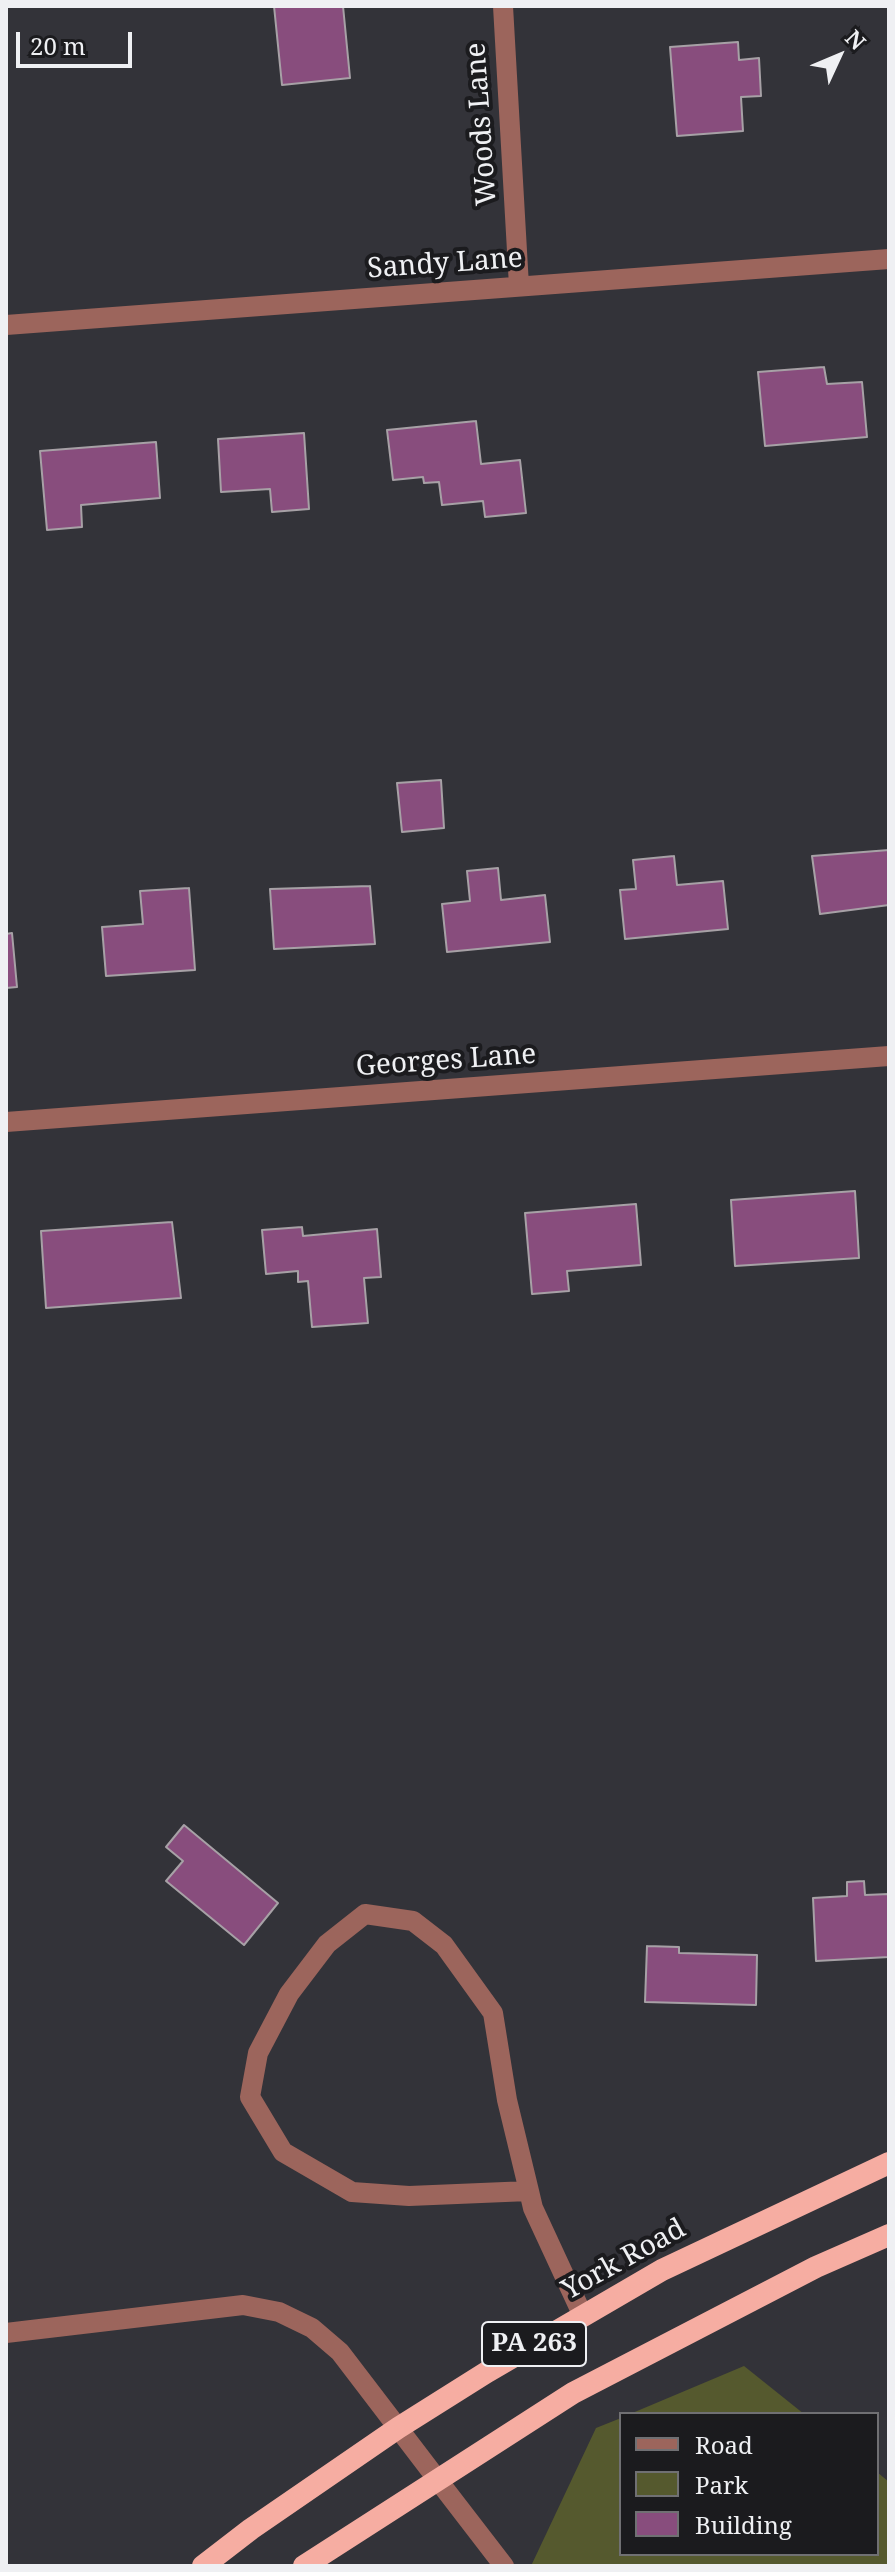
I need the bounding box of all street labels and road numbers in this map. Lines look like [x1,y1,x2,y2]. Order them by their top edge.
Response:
street label: Woods Lane [460,41,504,207]
street label: Sandy Lane [366,242,524,286]
street label: Georges Lane [355,1038,537,1084]
street label: York Road [556,2212,692,2308]
road number: PA 263 [482,2322,586,2366]

